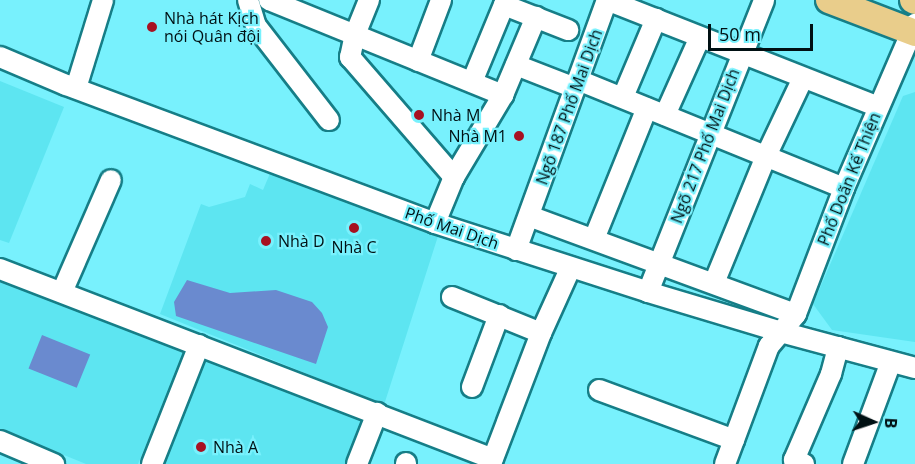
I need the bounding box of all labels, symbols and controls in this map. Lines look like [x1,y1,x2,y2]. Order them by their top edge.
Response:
place label: Nhà hát Kịch nói Quân đội [164,8,260,46]
scale bar [711,12,816,50]
marker: Nhà hát Kịch nói Quân đội [145,20,159,34]
text: 50 m [719,22,761,46]
street label: Ngõ 187 Phố Mai Dịch [532,27,606,187]
street label: Ngõ 217 Phố Mai Dịch [667,66,743,226]
place label: Nhà M [431,105,480,125]
marker: Nhà M [412,108,426,122]
street label: Phố Doãn Kế Thiện [814,110,884,248]
place label: Nhà M1 [449,126,507,146]
marker: Nhà M1 [512,129,526,143]
street label: Phố Mai Dịch [403,203,501,253]
marker: Nhà C [347,221,361,235]
place label: Nhà D [278,231,325,251]
marker: Nhà D [259,234,273,248]
place label: Nhà C [332,237,376,257]
north arrow [843,392,903,452]
text: B [880,417,902,429]
place label: Nhà A [213,437,258,457]
marker: Nhà A [194,440,208,454]

